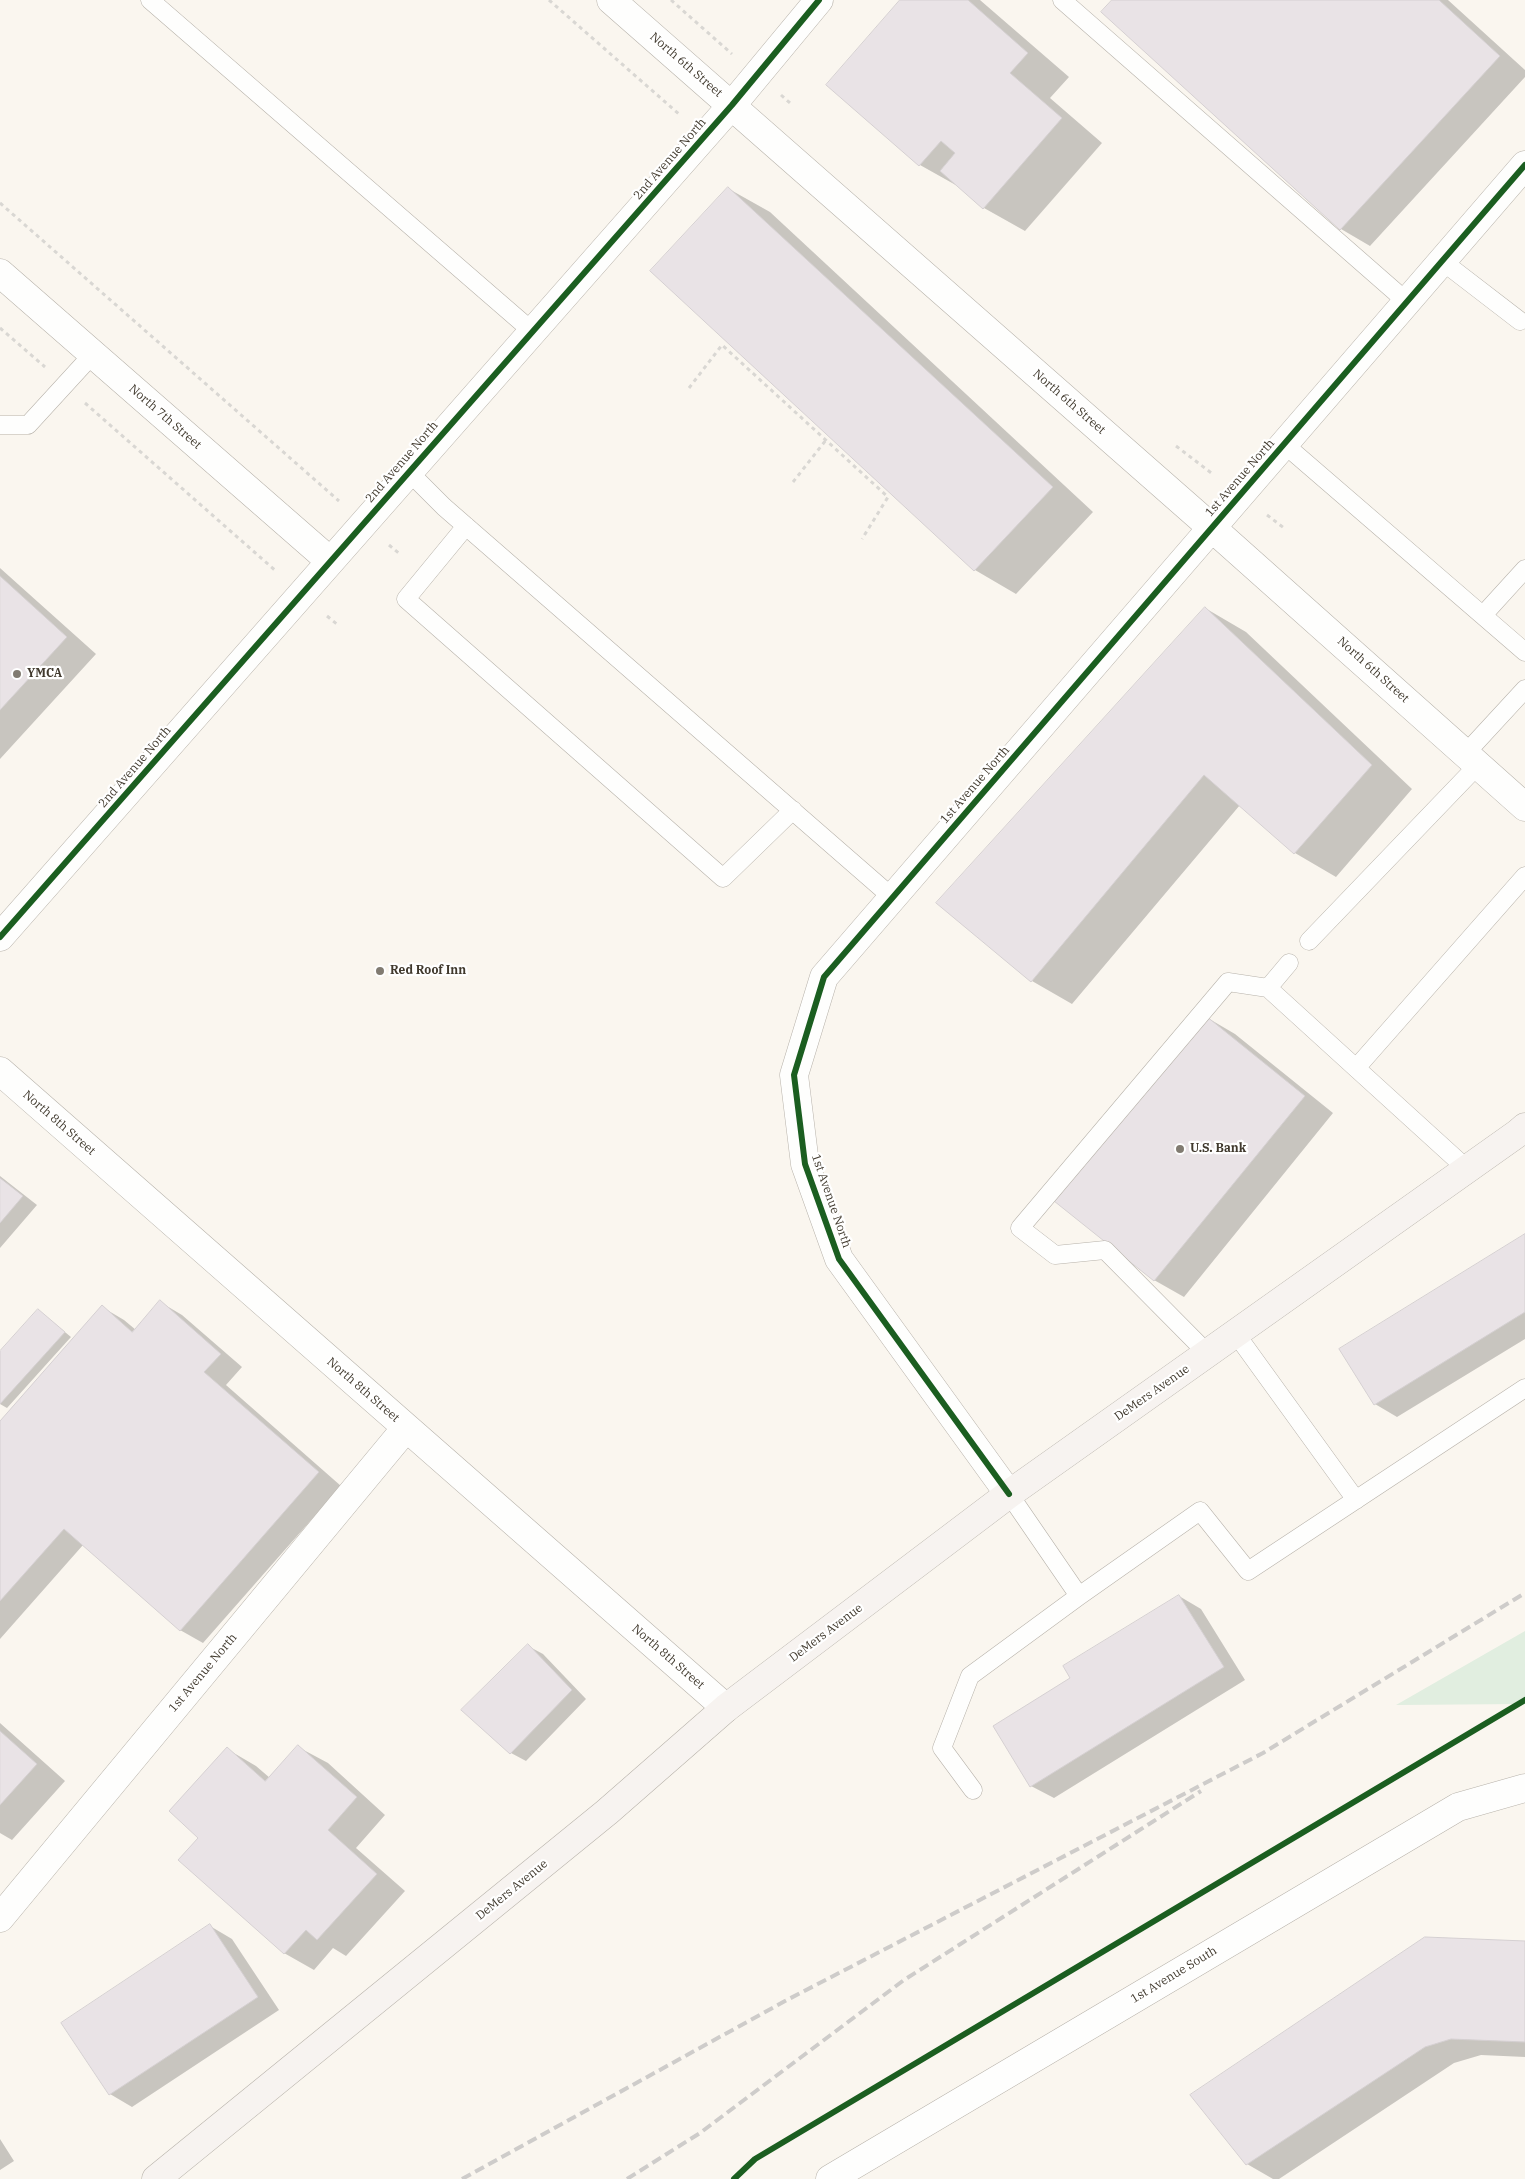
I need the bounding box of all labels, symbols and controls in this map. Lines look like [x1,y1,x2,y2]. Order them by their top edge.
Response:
street label: North 6th Street [647,30,725,100]
street label: 2nd Avenue North [631,115,709,203]
street label: North 6th Street [1030,367,1108,437]
street label: North 7th Street [126,382,204,452]
street label: 2nd Avenue North [363,418,441,506]
street label: 1st Avenue North [1202,436,1278,520]
street label: North 6th Street [1334,634,1412,706]
place label: YMCA [27,667,62,681]
marker: YMCA [11,668,23,680]
street label: 2nd Avenue North [96,723,174,811]
street label: 1st Avenue North [937,743,1013,827]
place label: Red Roof Inn [390,964,466,978]
marker: Red Roof Inn [374,965,386,977]
street label: North 8th Street [20,1088,98,1158]
place label: U.S. Bank [1190,1142,1246,1156]
marker: U.S. Bank [1174,1143,1186,1155]
street label: 1st Avenue North [808,1152,854,1250]
street label: North 8th Street [324,1355,402,1425]
street label: DeMers Avenue [1112,1362,1192,1424]
street label: DeMers Avenue [787,1601,865,1665]
street label: North 8th Street [629,1622,707,1692]
street label: 1st Avenue North [166,1631,240,1715]
street label: DeMers Avenue [473,1857,551,1923]
street label: 1st Avenue South [1128,1944,1220,2006]

